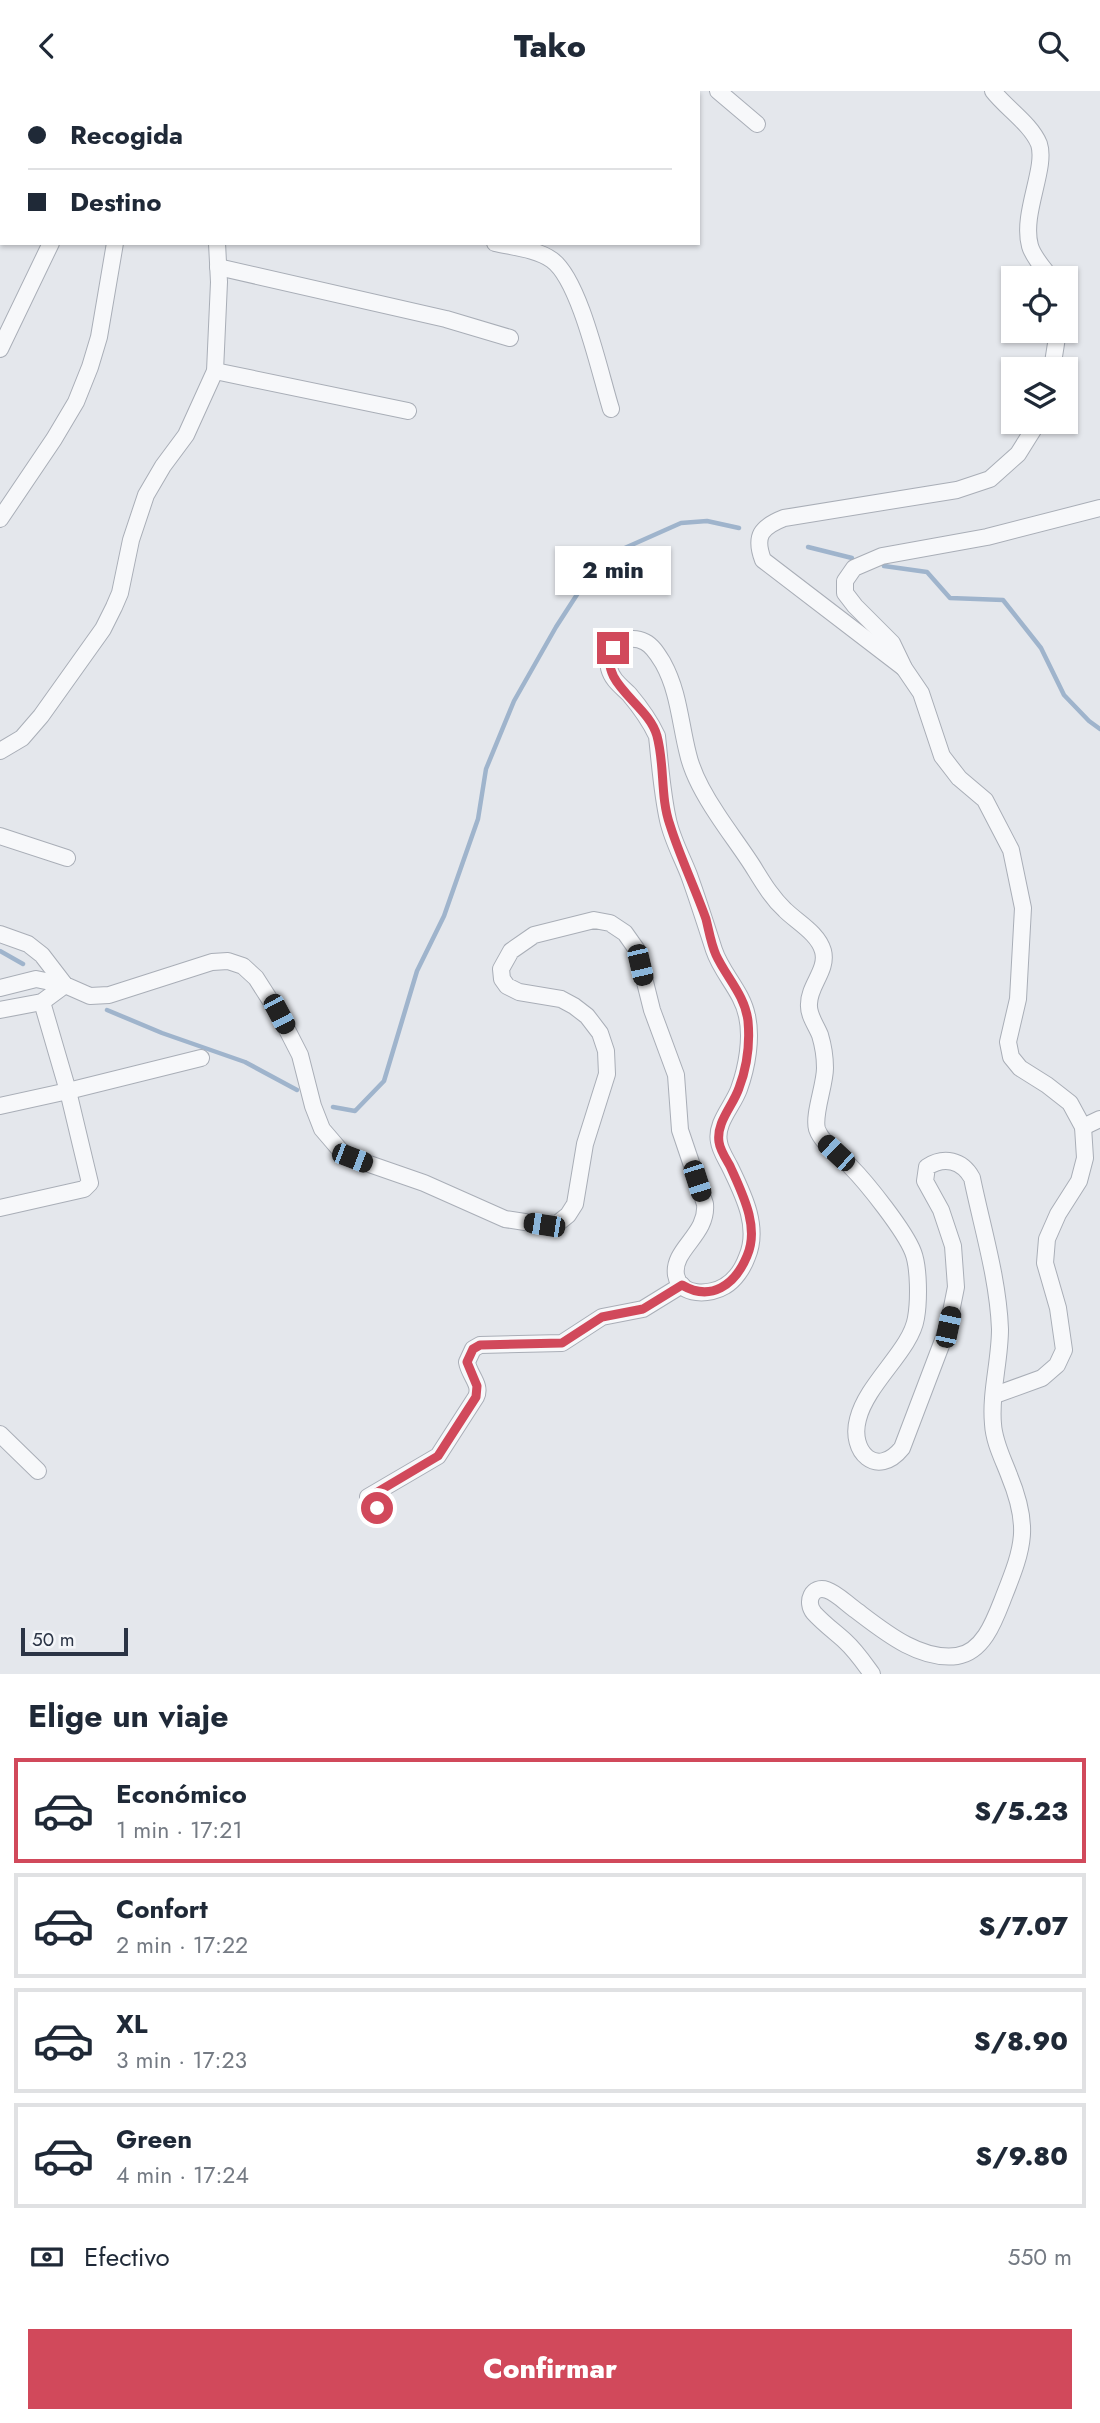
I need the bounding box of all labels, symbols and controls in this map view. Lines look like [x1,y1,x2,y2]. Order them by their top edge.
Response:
text: Tako [514,23,586,69]
icon: back [28,27,66,65]
icon: search [1034,27,1072,65]
text: Recogida [70,116,183,154]
text: Destino [70,183,162,221]
map controls [1001,266,1078,434]
button: locate [1001,266,1078,343]
button: layers [1001,357,1078,434]
callout: 2 min [555,547,671,595]
text: 2 min [582,553,644,587]
route end [597,632,629,664]
car [626,942,655,988]
car [260,991,299,1037]
car [814,1131,859,1175]
car [329,1141,376,1175]
car [681,1158,714,1204]
car [522,1211,567,1239]
car [934,1304,963,1350]
route start [361,1492,393,1524]
scale bar [21,1625,128,1657]
text: 50 m [32,1626,75,1653]
text: Elige un viaje [28,1693,229,1739]
text: Económico [116,1775,247,1813]
icon: car [32,1779,95,1842]
text: S/5.23 [974,1792,1068,1830]
text: 1 min · 17:21 [116,1813,243,1847]
text: Confort [116,1890,208,1928]
icon: car [32,1894,95,1957]
text: S/7.07 [978,1907,1068,1945]
text: 2 min · 17:22 [116,1928,248,1962]
text: XL [116,2005,148,2043]
icon: car [32,2009,95,2072]
text: S/8.90 [974,2022,1068,2060]
text: 3 min · 17:23 [116,2043,247,2077]
text: Green [116,2120,192,2158]
icon: car [32,2124,95,2187]
text: S/9.80 [975,2137,1068,2175]
text: 4 min · 17:24 [116,2158,249,2192]
icon: cash [28,2238,66,2276]
text: Efectivo [84,2238,170,2276]
text: 550 m [1007,2240,1072,2274]
button: Confirmar [28,2329,1072,2409]

